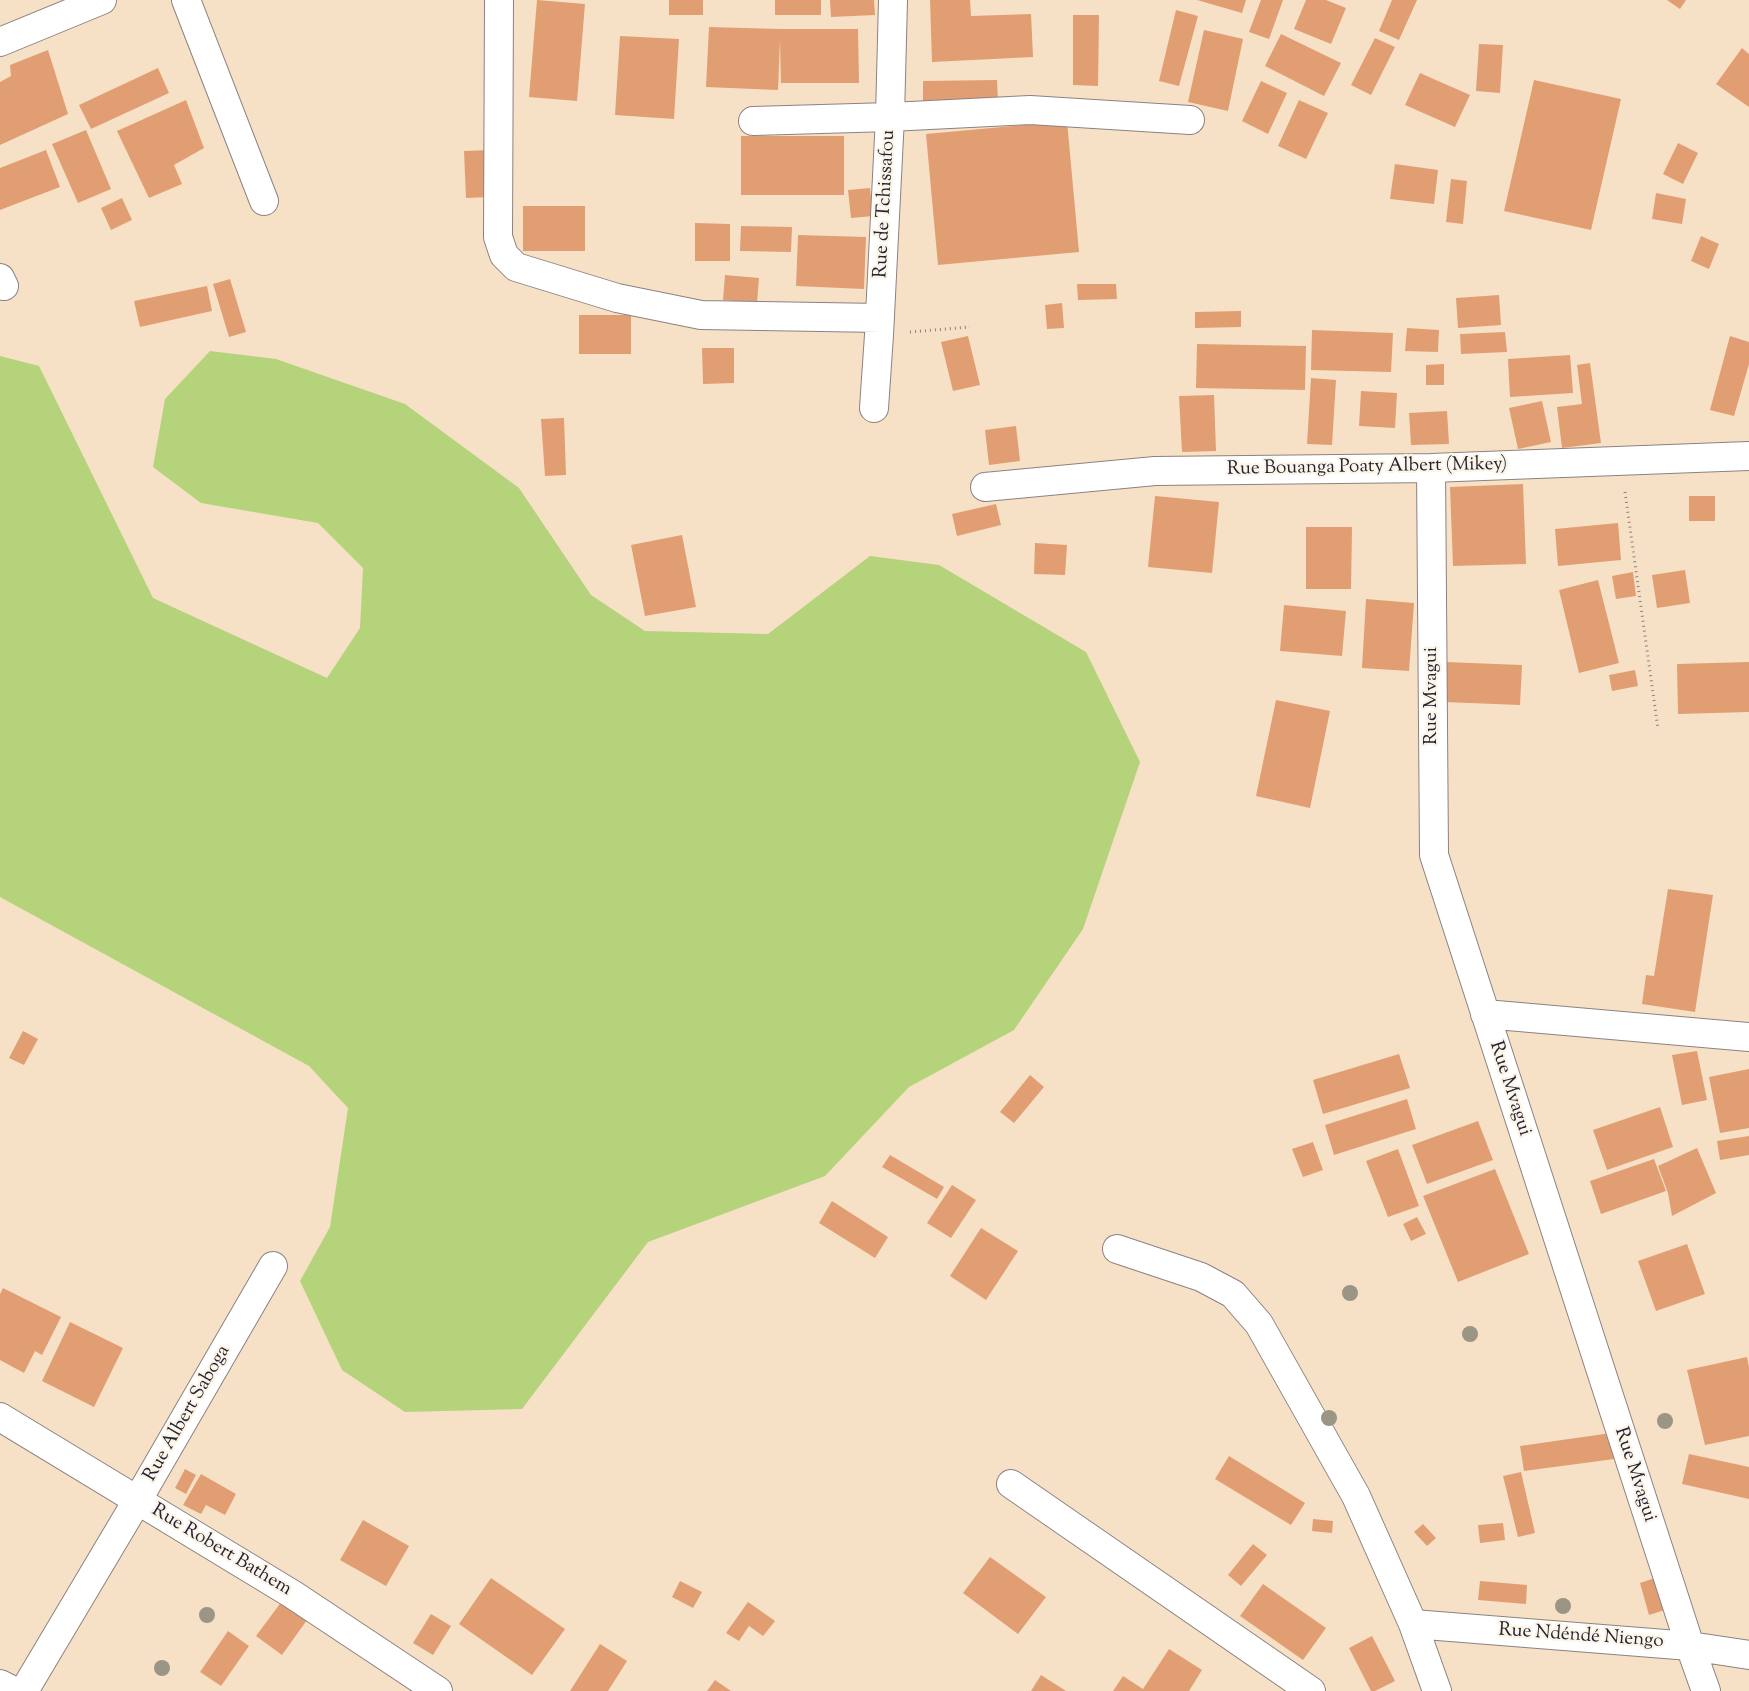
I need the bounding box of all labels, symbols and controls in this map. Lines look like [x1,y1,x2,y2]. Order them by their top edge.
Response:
street label: Rue de Tchissafou [871,129,901,279]
street label: Rue Bouanga Poaty Albert (Mikey) [1227,454,1507,482]
street label: Rue Mvagui [1422,647,1444,745]
street label: Rue Mvagui [1483,1039,1535,1139]
street label: Rue Albert Saboga [140,1342,236,1486]
street label: Rue Mvagui [1608,1425,1660,1525]
street label: Rue Robert Bathem [147,1500,295,1602]
street label: Rue Ndéndé Niengo [1498,1620,1664,1654]

